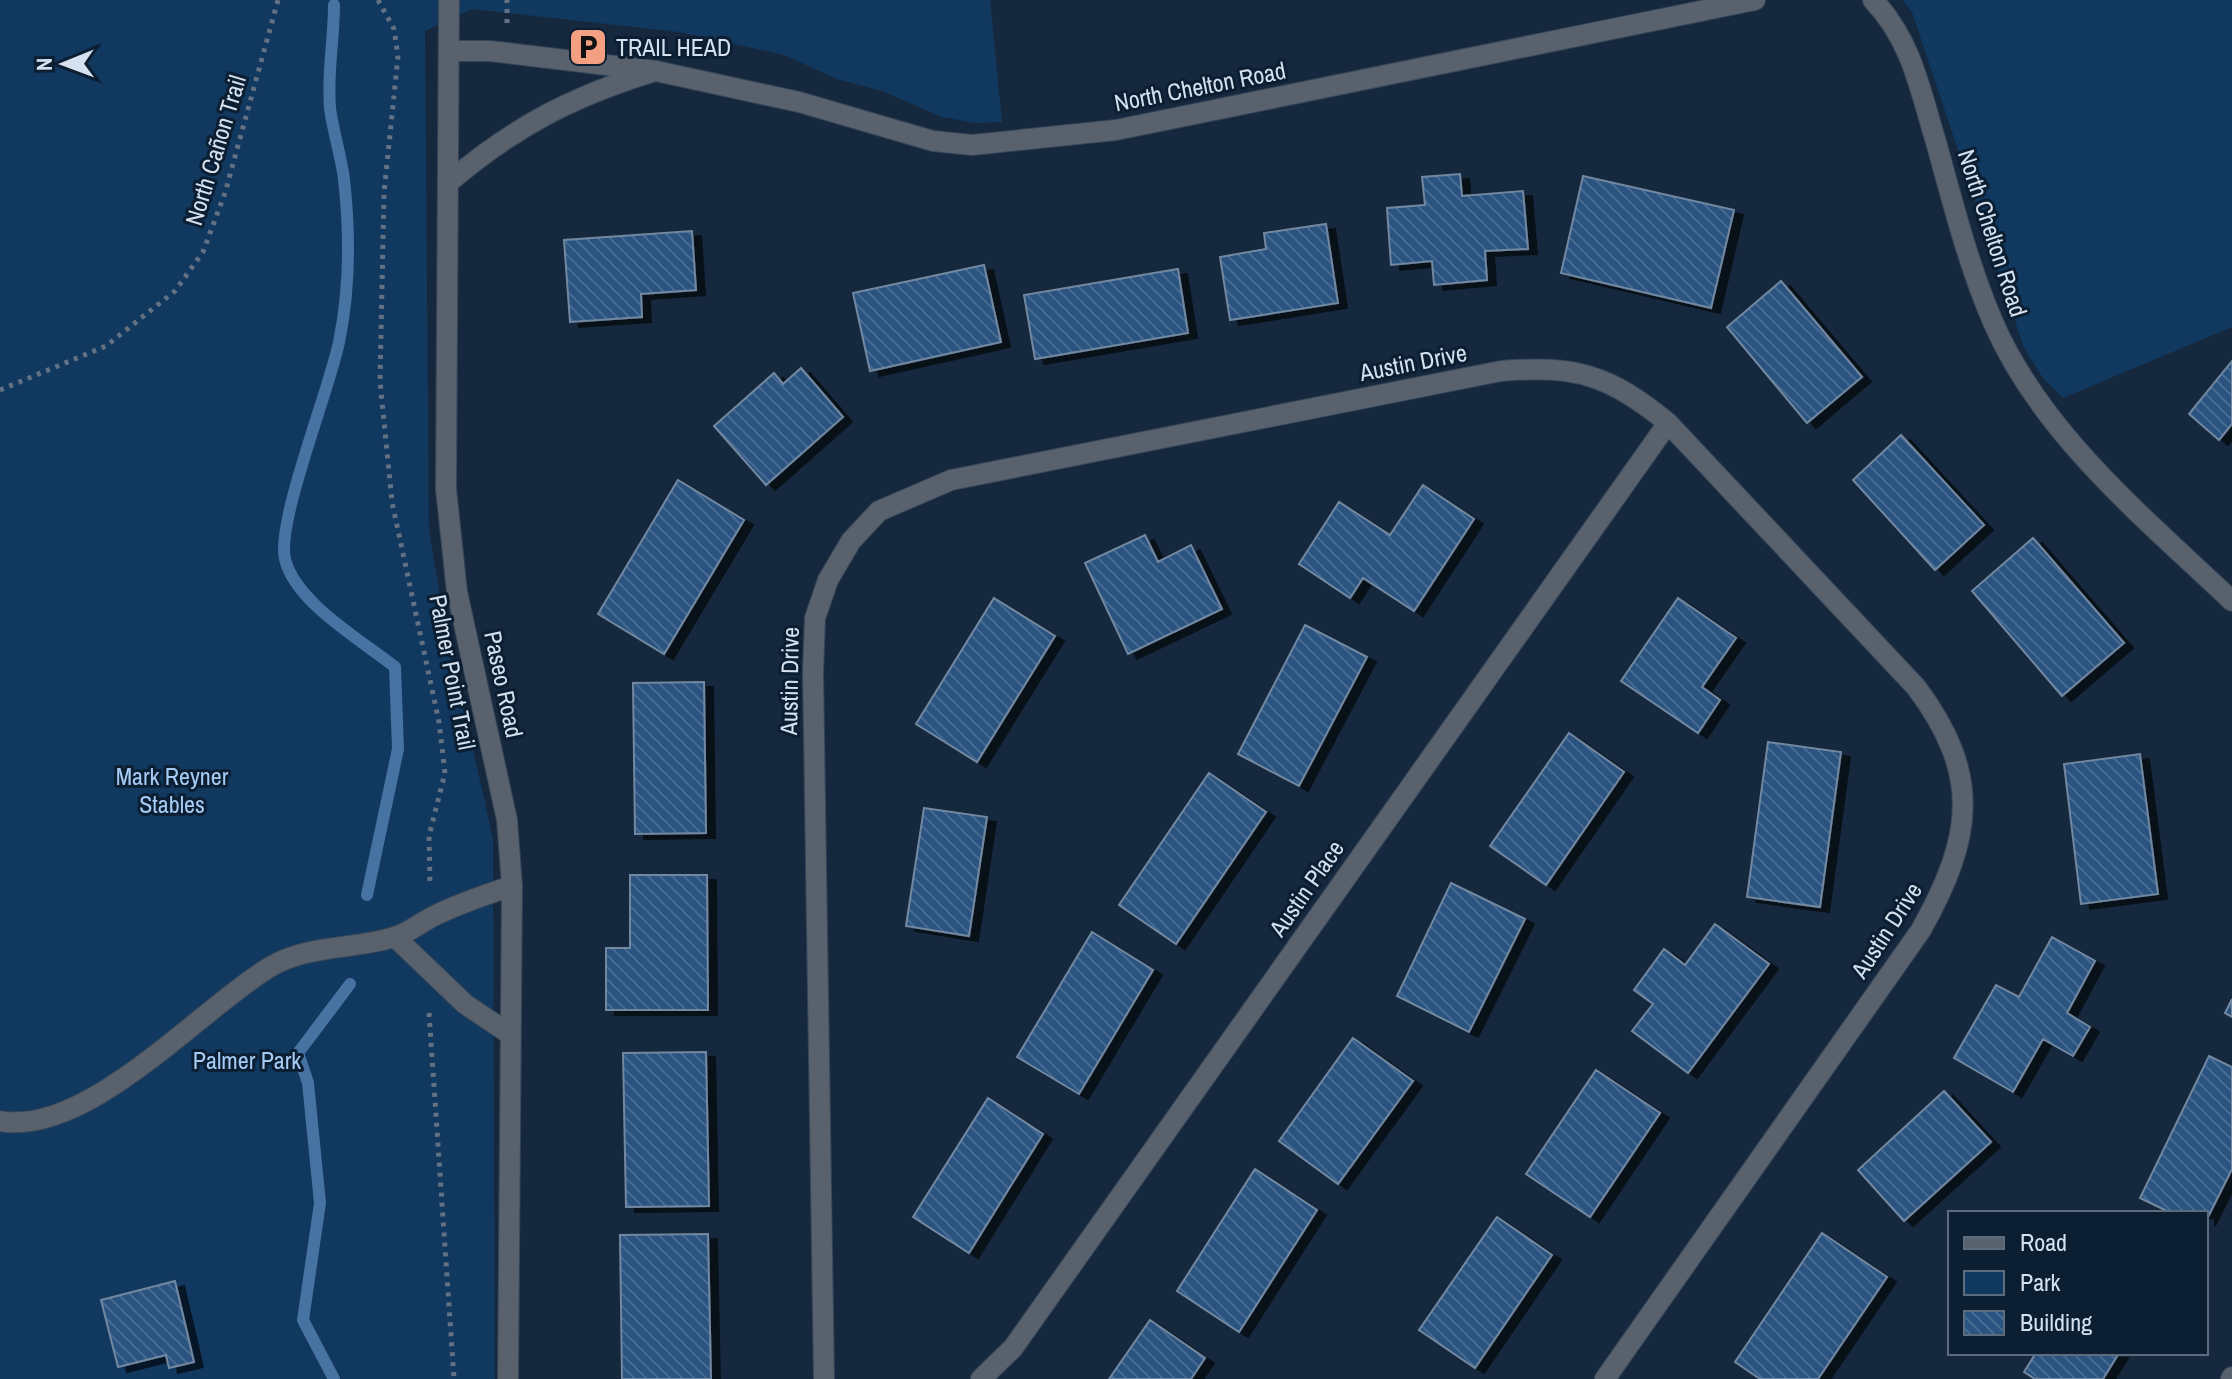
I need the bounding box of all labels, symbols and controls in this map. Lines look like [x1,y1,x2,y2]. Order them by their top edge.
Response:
north arrow [24,24,104,104]
parking icon: TRAIL HEAD [567,26,609,68]
place label: TRAIL HEAD [616,31,731,63]
street label: North Chelton Road [1112,54,1288,118]
text: N [29,58,59,71]
street label: North Cañon Trail [177,71,253,229]
street label: North Chelton Road [1951,145,2035,321]
street label: Austin Drive [1356,336,1469,388]
street label: Palmer Point Trail [422,592,484,752]
street label: Austin Drive [772,627,806,736]
street label: Paseo Road [477,628,531,740]
park label: Mark Reyner Stables [116,760,229,820]
street label: Austin Place [1261,834,1351,943]
street label: Austin Drive [1843,876,1929,985]
park label: Palmer Park [193,1044,301,1076]
legend [1948,1211,2208,1355]
text: Road [2020,1226,2067,1258]
text: Park [2020,1266,2061,1298]
text: Building [2020,1306,2092,1338]

